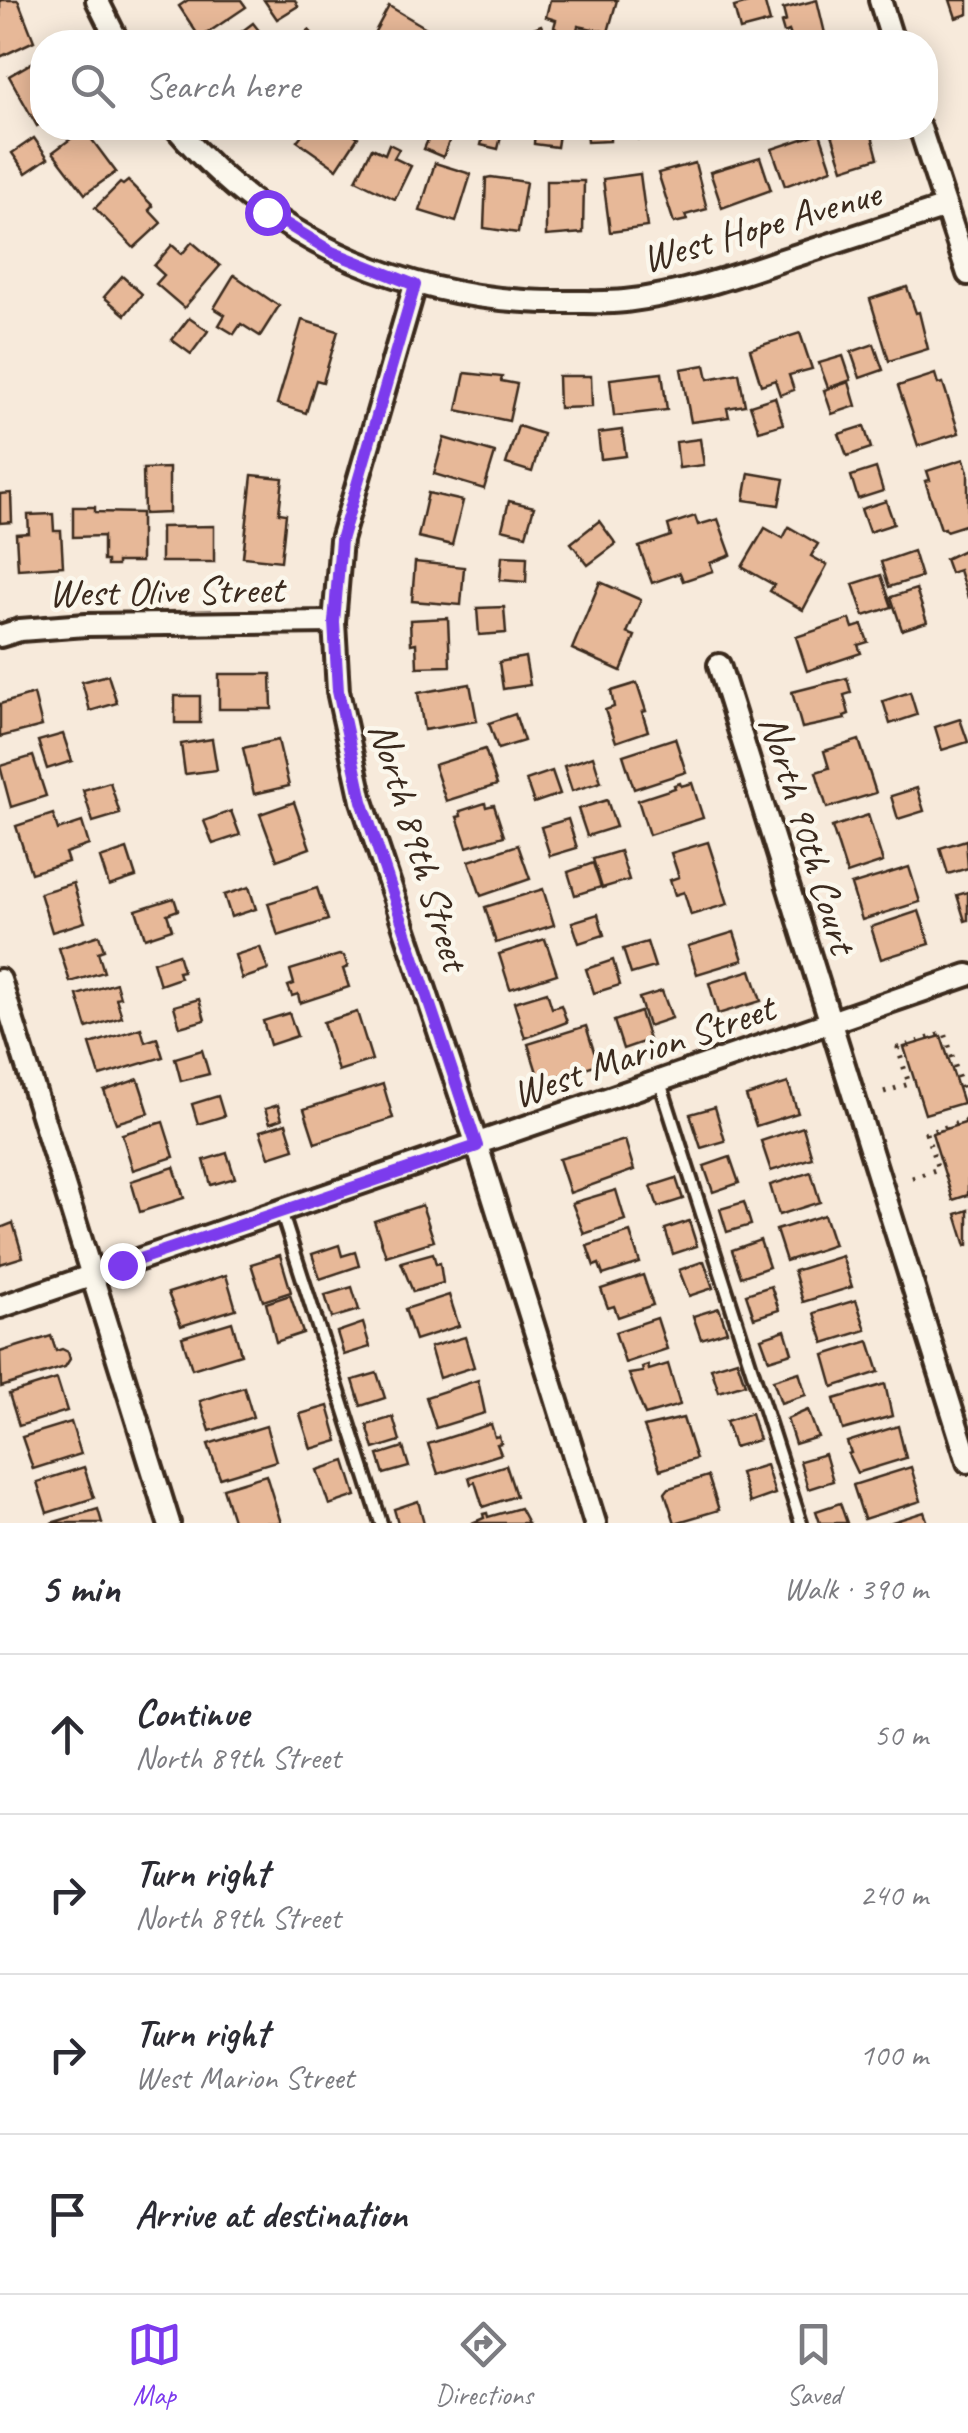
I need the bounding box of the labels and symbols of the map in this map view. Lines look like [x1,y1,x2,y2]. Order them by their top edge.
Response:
street label: West Hope Avenue [636,167,889,284]
route start [245,190,291,236]
street label: West Olive Street [48,564,288,618]
street label: North 90th Court [748,709,869,963]
street label: North 89th Street [358,716,482,980]
street label: West Marion Street [506,982,784,1119]
route end [100,1243,146,1289]

